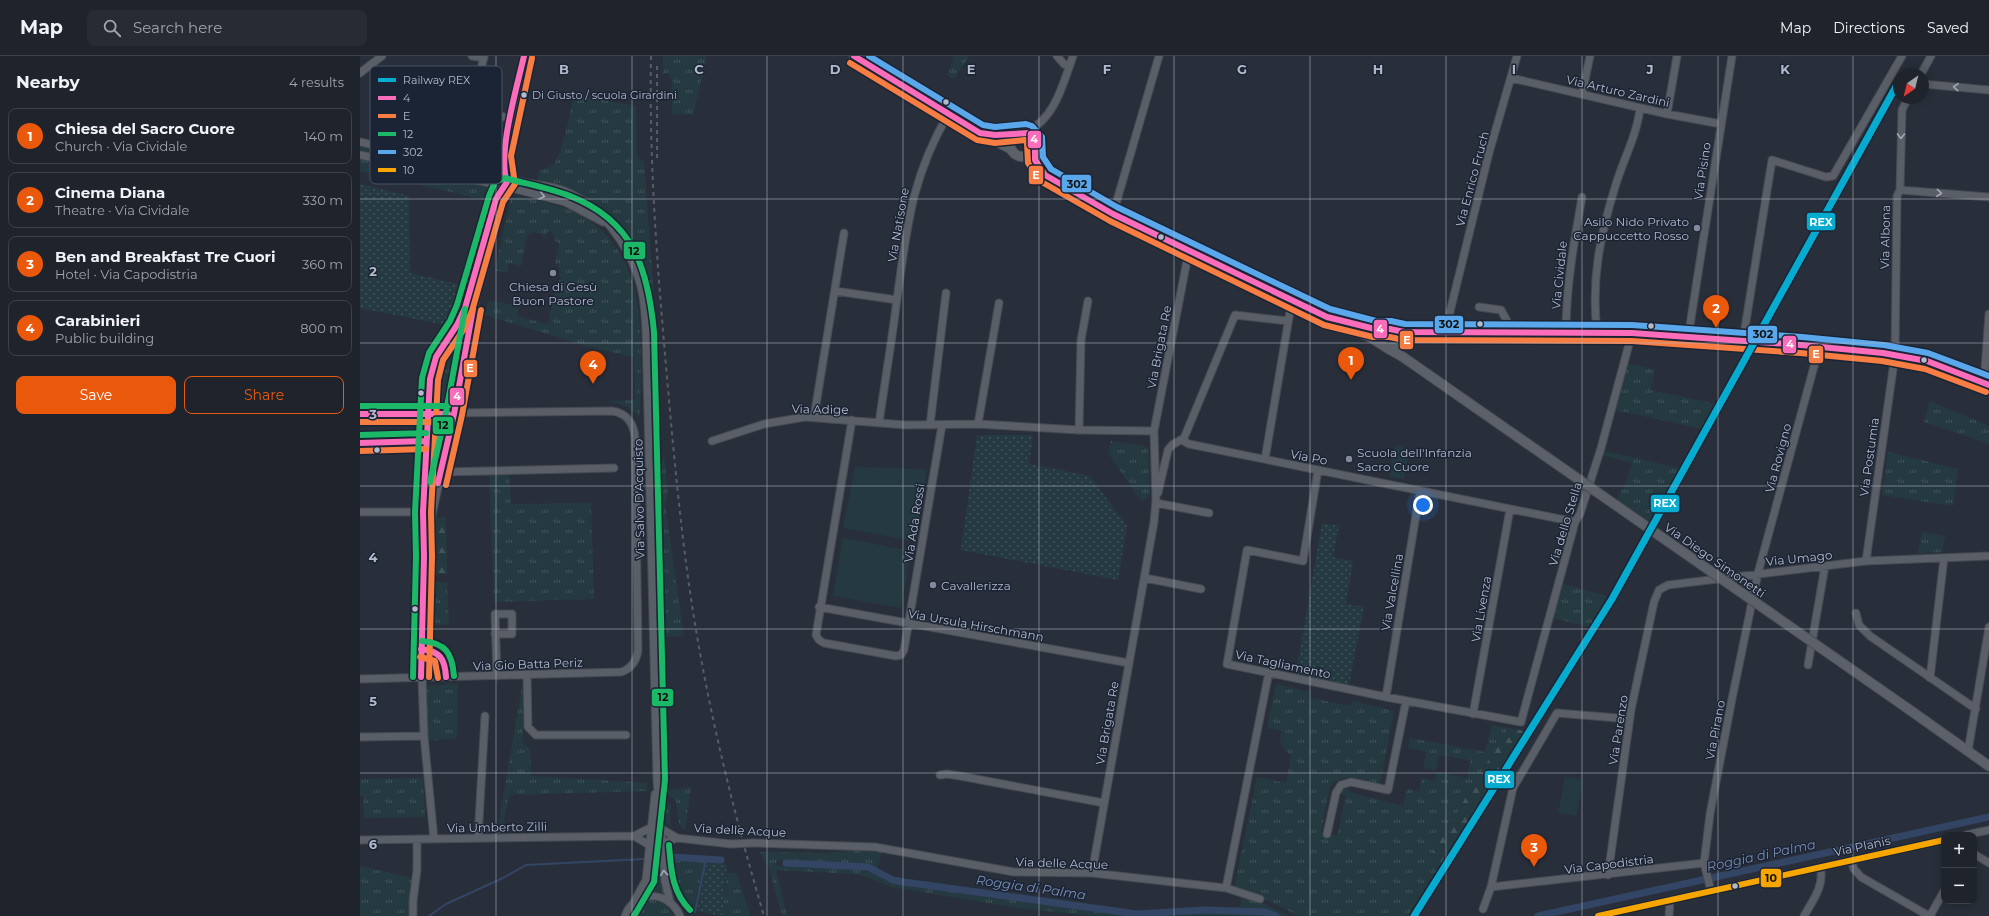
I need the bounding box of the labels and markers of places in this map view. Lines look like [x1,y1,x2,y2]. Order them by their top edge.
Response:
place label: Di Giusto / scuola Girardini [532,88,677,102]
marker: Di Giusto / scuola Girardini [519,90,529,100]
unlabelled marker [941,97,951,107]
place label: Asilo Nido Privato Cappuccetto Rosso [1573,214,1689,243]
marker: Asilo Nido Privato Cappuccetto Rosso [1692,223,1702,233]
unlabelled marker [1156,232,1166,242]
marker: Chiesa di Gesù Buon Pastore [548,268,558,278]
place label: Chiesa di Gesù Buon Pastore [509,279,597,308]
pin: 2 [1703,295,1729,328]
unlabelled marker [1475,319,1485,329]
unlabelled marker [1646,321,1656,331]
pin: 1 [1338,347,1364,380]
pin: 4 [580,351,606,384]
unlabelled marker [1919,355,1929,365]
unlabelled marker [416,388,426,398]
unlabelled marker [372,445,382,455]
place label: Scuola dell'Infanzia Sacro Cuore [1357,445,1472,474]
marker: Scuola dell'Infanzia Sacro Cuore [1344,454,1354,464]
place label: Cavallerizza [941,578,1011,593]
marker: Cavallerizza [928,580,938,590]
unlabelled marker [410,604,420,614]
pin: 3 [1521,834,1547,867]
unlabelled marker [1730,881,1740,891]

